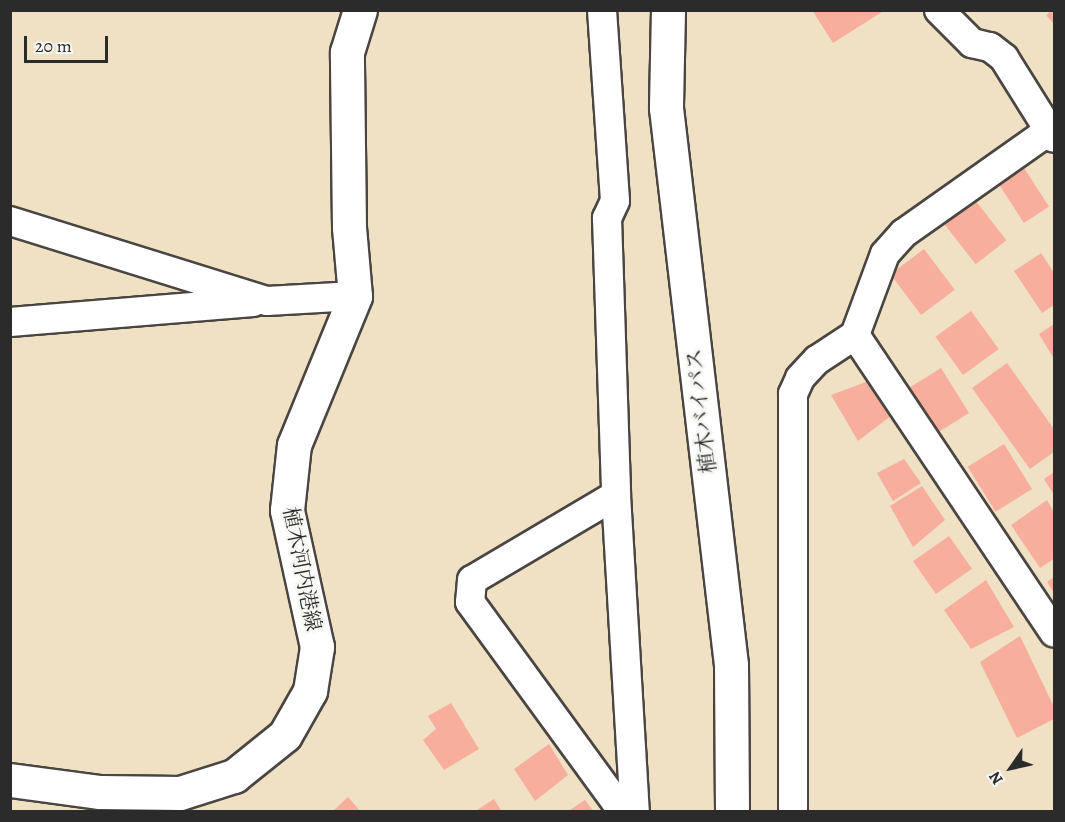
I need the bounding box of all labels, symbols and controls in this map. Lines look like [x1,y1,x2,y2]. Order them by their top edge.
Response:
scale bar [27,24,111,62]
text: 20 m [35,34,72,58]
street label: 植木バイパス [681,347,721,475]
street label: 植木河内港線 [278,505,326,633]
north arrow [981,738,1041,798]
text: N [984,767,1008,789]

